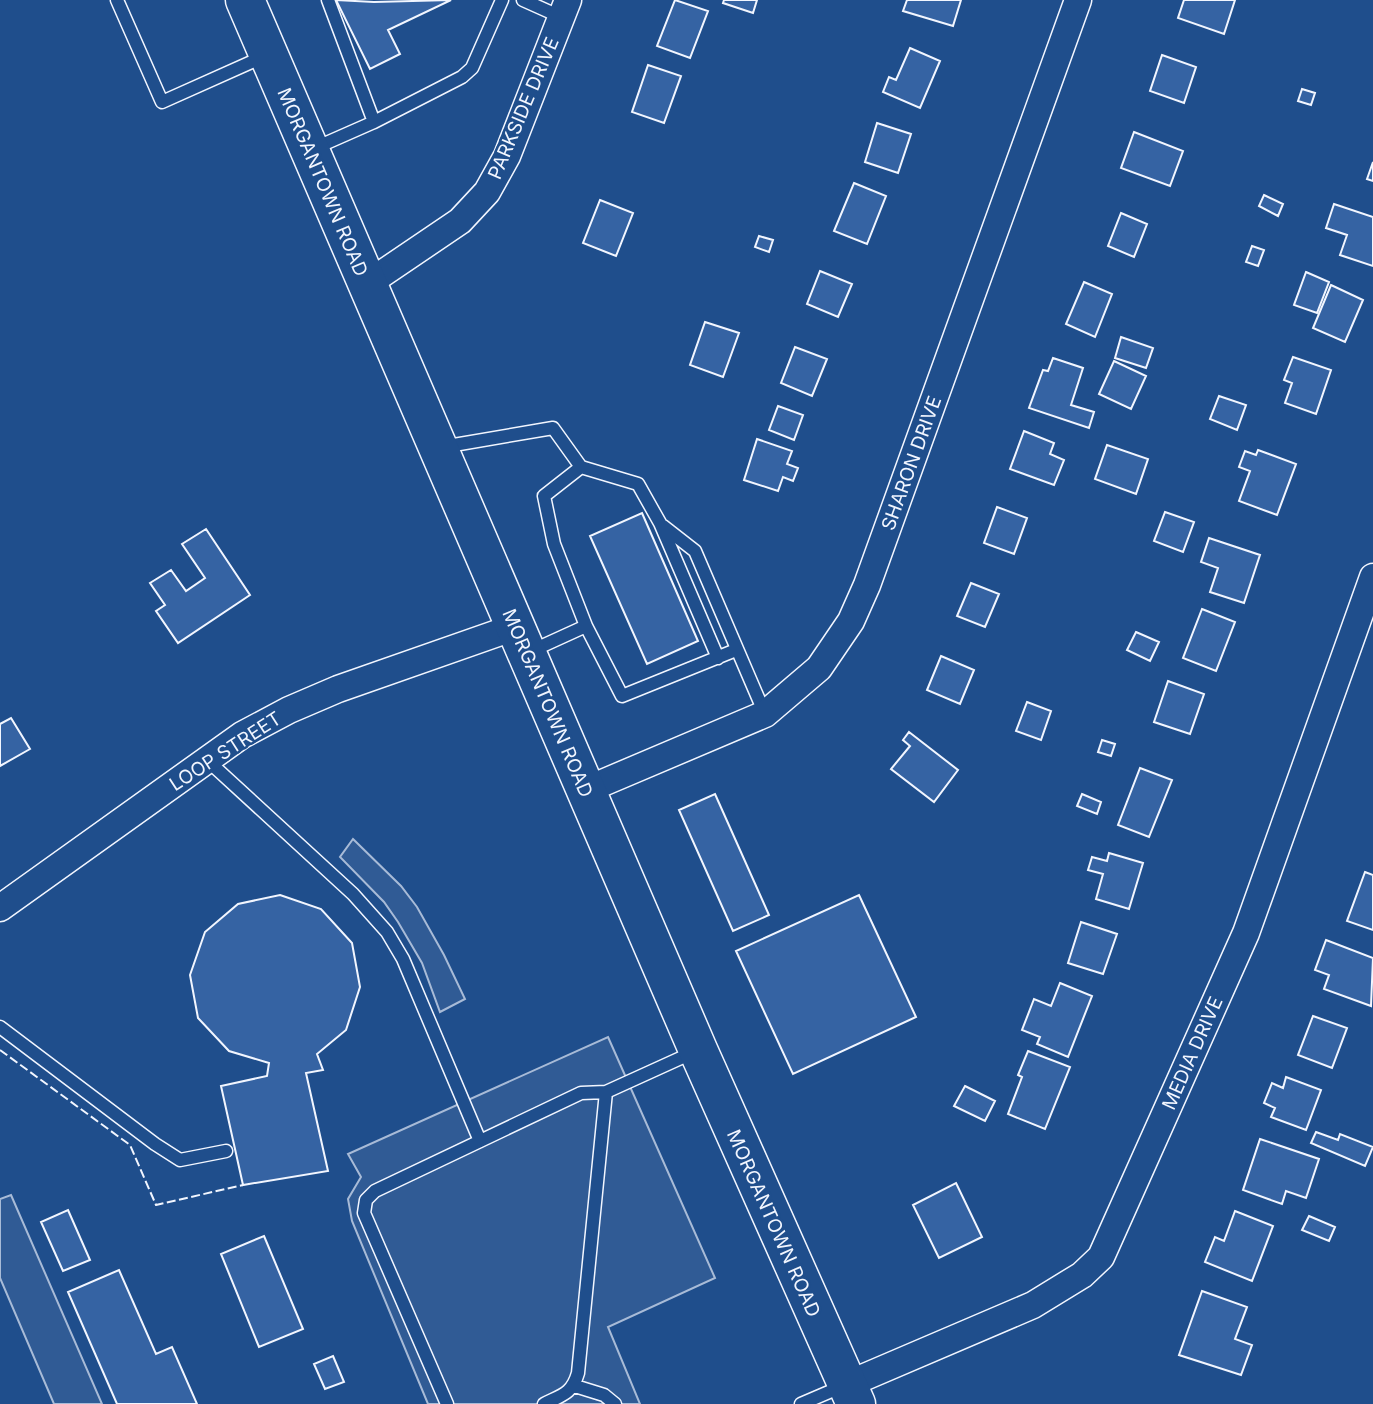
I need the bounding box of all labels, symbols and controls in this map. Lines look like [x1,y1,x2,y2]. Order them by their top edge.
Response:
street label: PARKSIDE DRIVE [483,34,564,183]
street label: MORGANTOWN ROAD [272,84,373,280]
street label: SHARON DRIVE [876,393,946,534]
street label: MORGANTOWN ROAD [497,605,598,801]
street label: LOOP STREET [165,707,285,796]
street label: MEDIA DRIVE [1157,993,1228,1113]
street label: MORGANTOWN ROAD [722,1126,825,1320]

